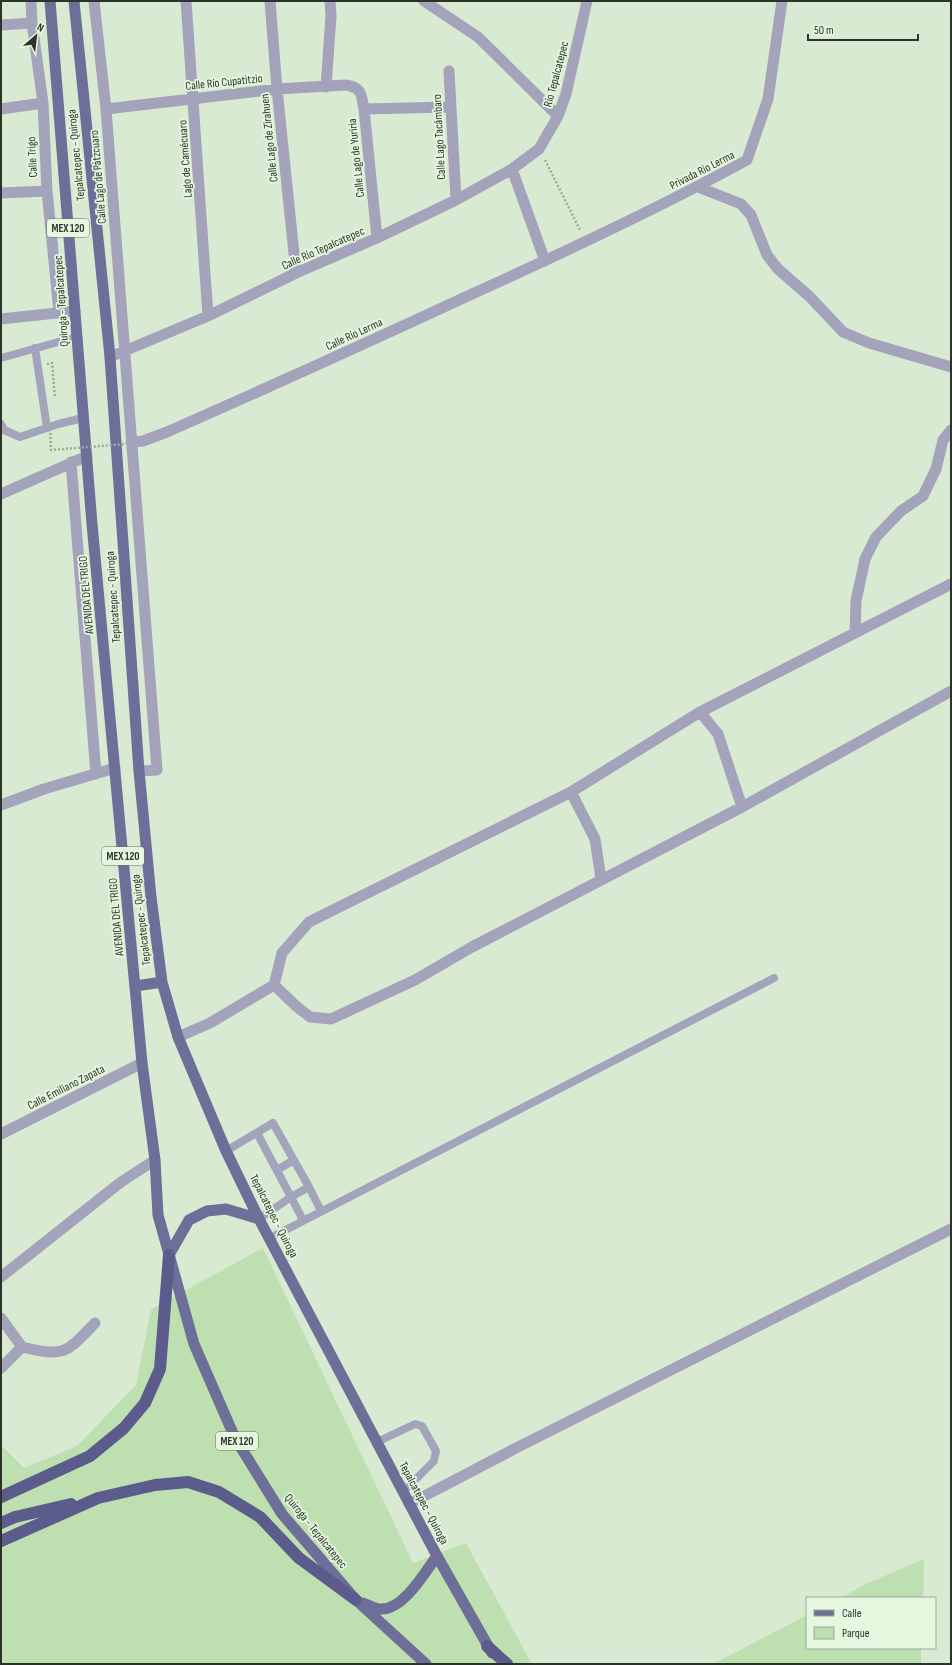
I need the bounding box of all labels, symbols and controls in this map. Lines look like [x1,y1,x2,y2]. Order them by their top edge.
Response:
north arrow [16,16,56,56]
scale bar [808,16,918,42]
text: N [35,20,46,35]
text: 50 m [814,23,834,38]
street label: Río Tepalcatepec [540,39,573,109]
street label: Calle Río Cupatitzio [185,71,263,94]
street label: Calle Lago de Zirahuen [257,93,282,183]
street label: Calle Lago Tacámbaro [430,94,449,180]
street label: Tepalcatepec - Quiroga [64,108,89,201]
street label: Calle Lago de Yuriria [345,117,368,198]
street label: Lago de Camécuaro [175,120,196,198]
street label: Calle Lago de Pátzcuaro [87,129,110,224]
street label: Calle Trigo [24,136,41,178]
street label: Privada Río Lerma [667,147,738,193]
road number: MEX 120 [47,219,89,237]
street label: Calle Río Tepalcatepec [279,223,367,273]
street label: Quiroga - Tepalcatepec [51,254,72,347]
street label: Calle Río Lerma [323,315,385,354]
street label: Tepalcatepec - Quiroga [103,550,124,643]
street label: AVENIDA DEL TRIGO [76,555,97,636]
road number: MEX 120 [102,847,144,865]
street label: Tepalcatepec - Quiroga [128,873,155,966]
street label: AVENIDA DEL TRIGO [106,877,127,958]
street label: Calle Emiliano Zapata [25,1061,108,1113]
street label: Tepalcatepec - Quiroga [246,1172,301,1261]
road number: MEX 120 [216,1432,258,1450]
street label: Tepalcatepec - Quiroga [395,1459,452,1548]
street label: Quiroga - Tepalcatepec [281,1491,350,1572]
legend [806,1597,936,1649]
text: Calle [842,1606,862,1621]
text: Parque [842,1626,870,1641]

